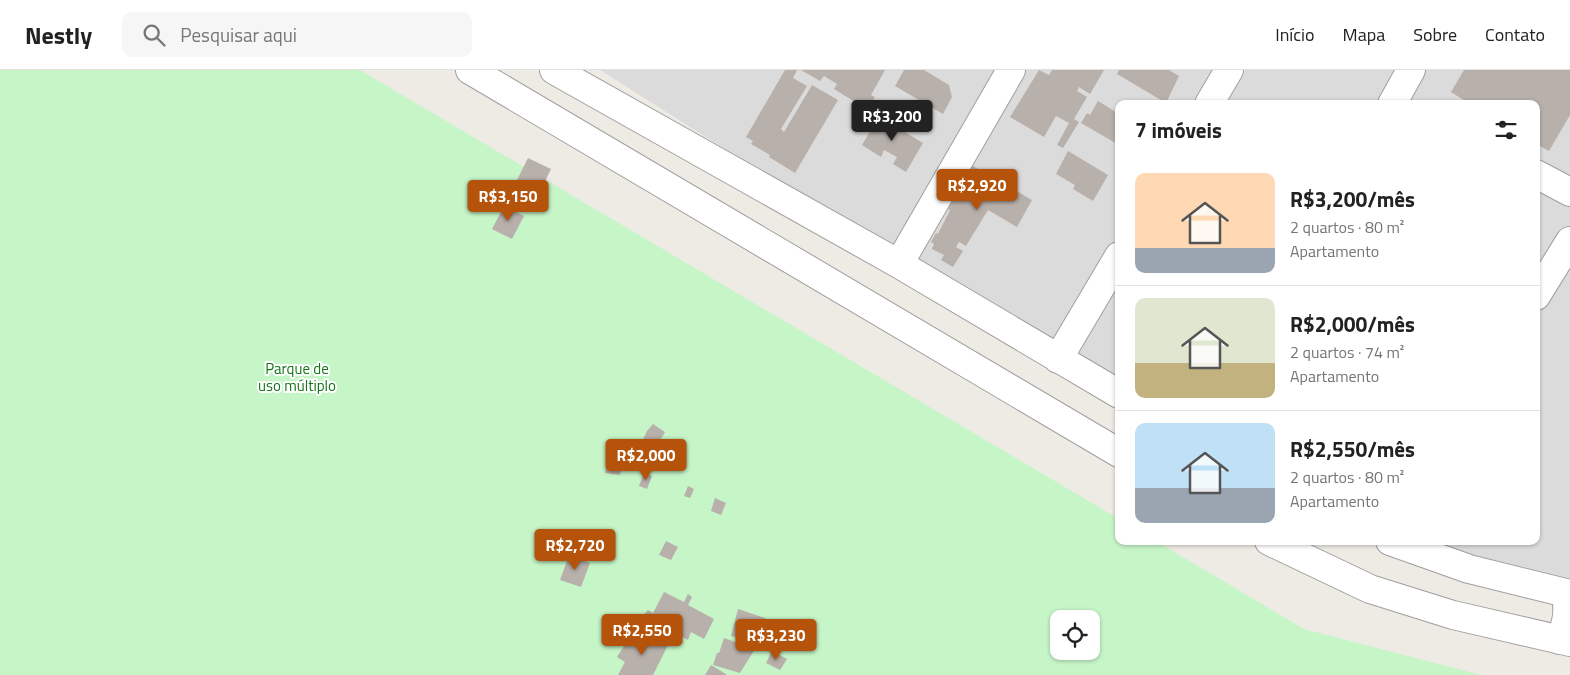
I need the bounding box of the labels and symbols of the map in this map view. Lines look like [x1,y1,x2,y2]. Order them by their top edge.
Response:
pin: R$3,200 [846,100,938,142]
pin: R$2,920 [931,168,1023,211]
pin: R$3,150 [462,180,554,222]
park label: Parque de uso múltiplo [258,357,336,397]
pin: R$2,000 [600,438,692,481]
pin: R$2,720 [529,528,621,571]
pin: R$2,550 [596,614,688,656]
pin: R$3,230 [730,618,822,661]

